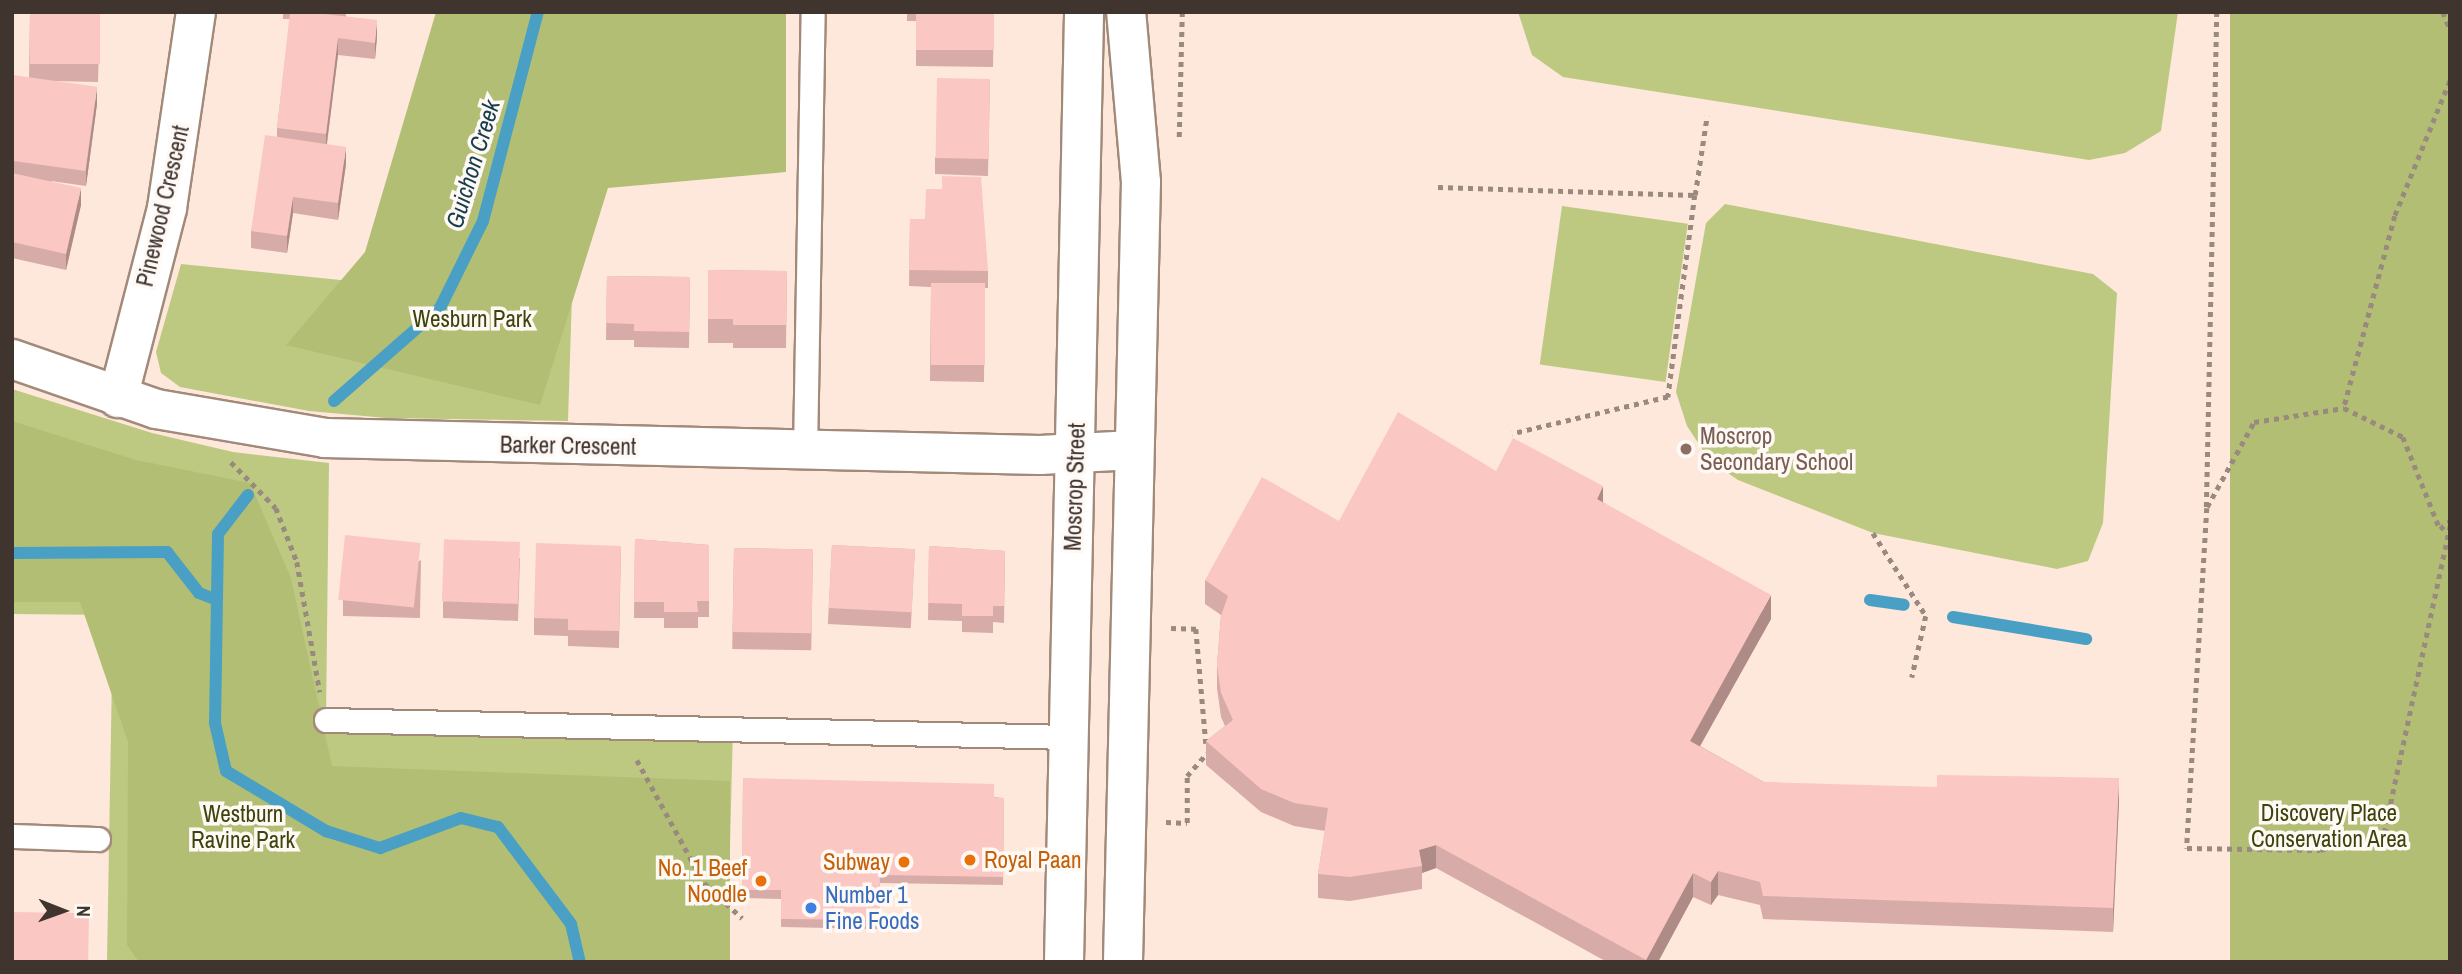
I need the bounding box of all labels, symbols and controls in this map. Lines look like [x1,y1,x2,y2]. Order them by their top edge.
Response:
water label: Guichon Creek [440,97,506,231]
street label: Pinewood Crescent [131,123,195,289]
park label: Wesburn Park [412,305,532,333]
place label: Moscrop Secondary School [1700,422,1853,476]
street label: Moscrop Street [1059,423,1091,551]
street label: Barker Crescent [500,431,636,461]
marker: Moscrop Secondary School [1678,441,1694,457]
park label: Discovery Place Conservation Area [2250,799,2408,853]
park label: Westburn Ravine Park [191,800,295,854]
place label: Royal Paan [984,846,1081,874]
place label: Subway [823,848,890,876]
marker: Royal Paan [962,852,978,868]
place label: No. 1 Beef Noodle [658,854,747,908]
marker: Subway [896,854,912,870]
marker: No. 1 Beef Noodle [753,873,769,889]
north arrow [28,876,98,946]
place label: Number 1 Fine Foods [825,881,919,935]
marker: Number 1 Fine Foods [803,900,819,916]
text: N [71,906,97,917]

